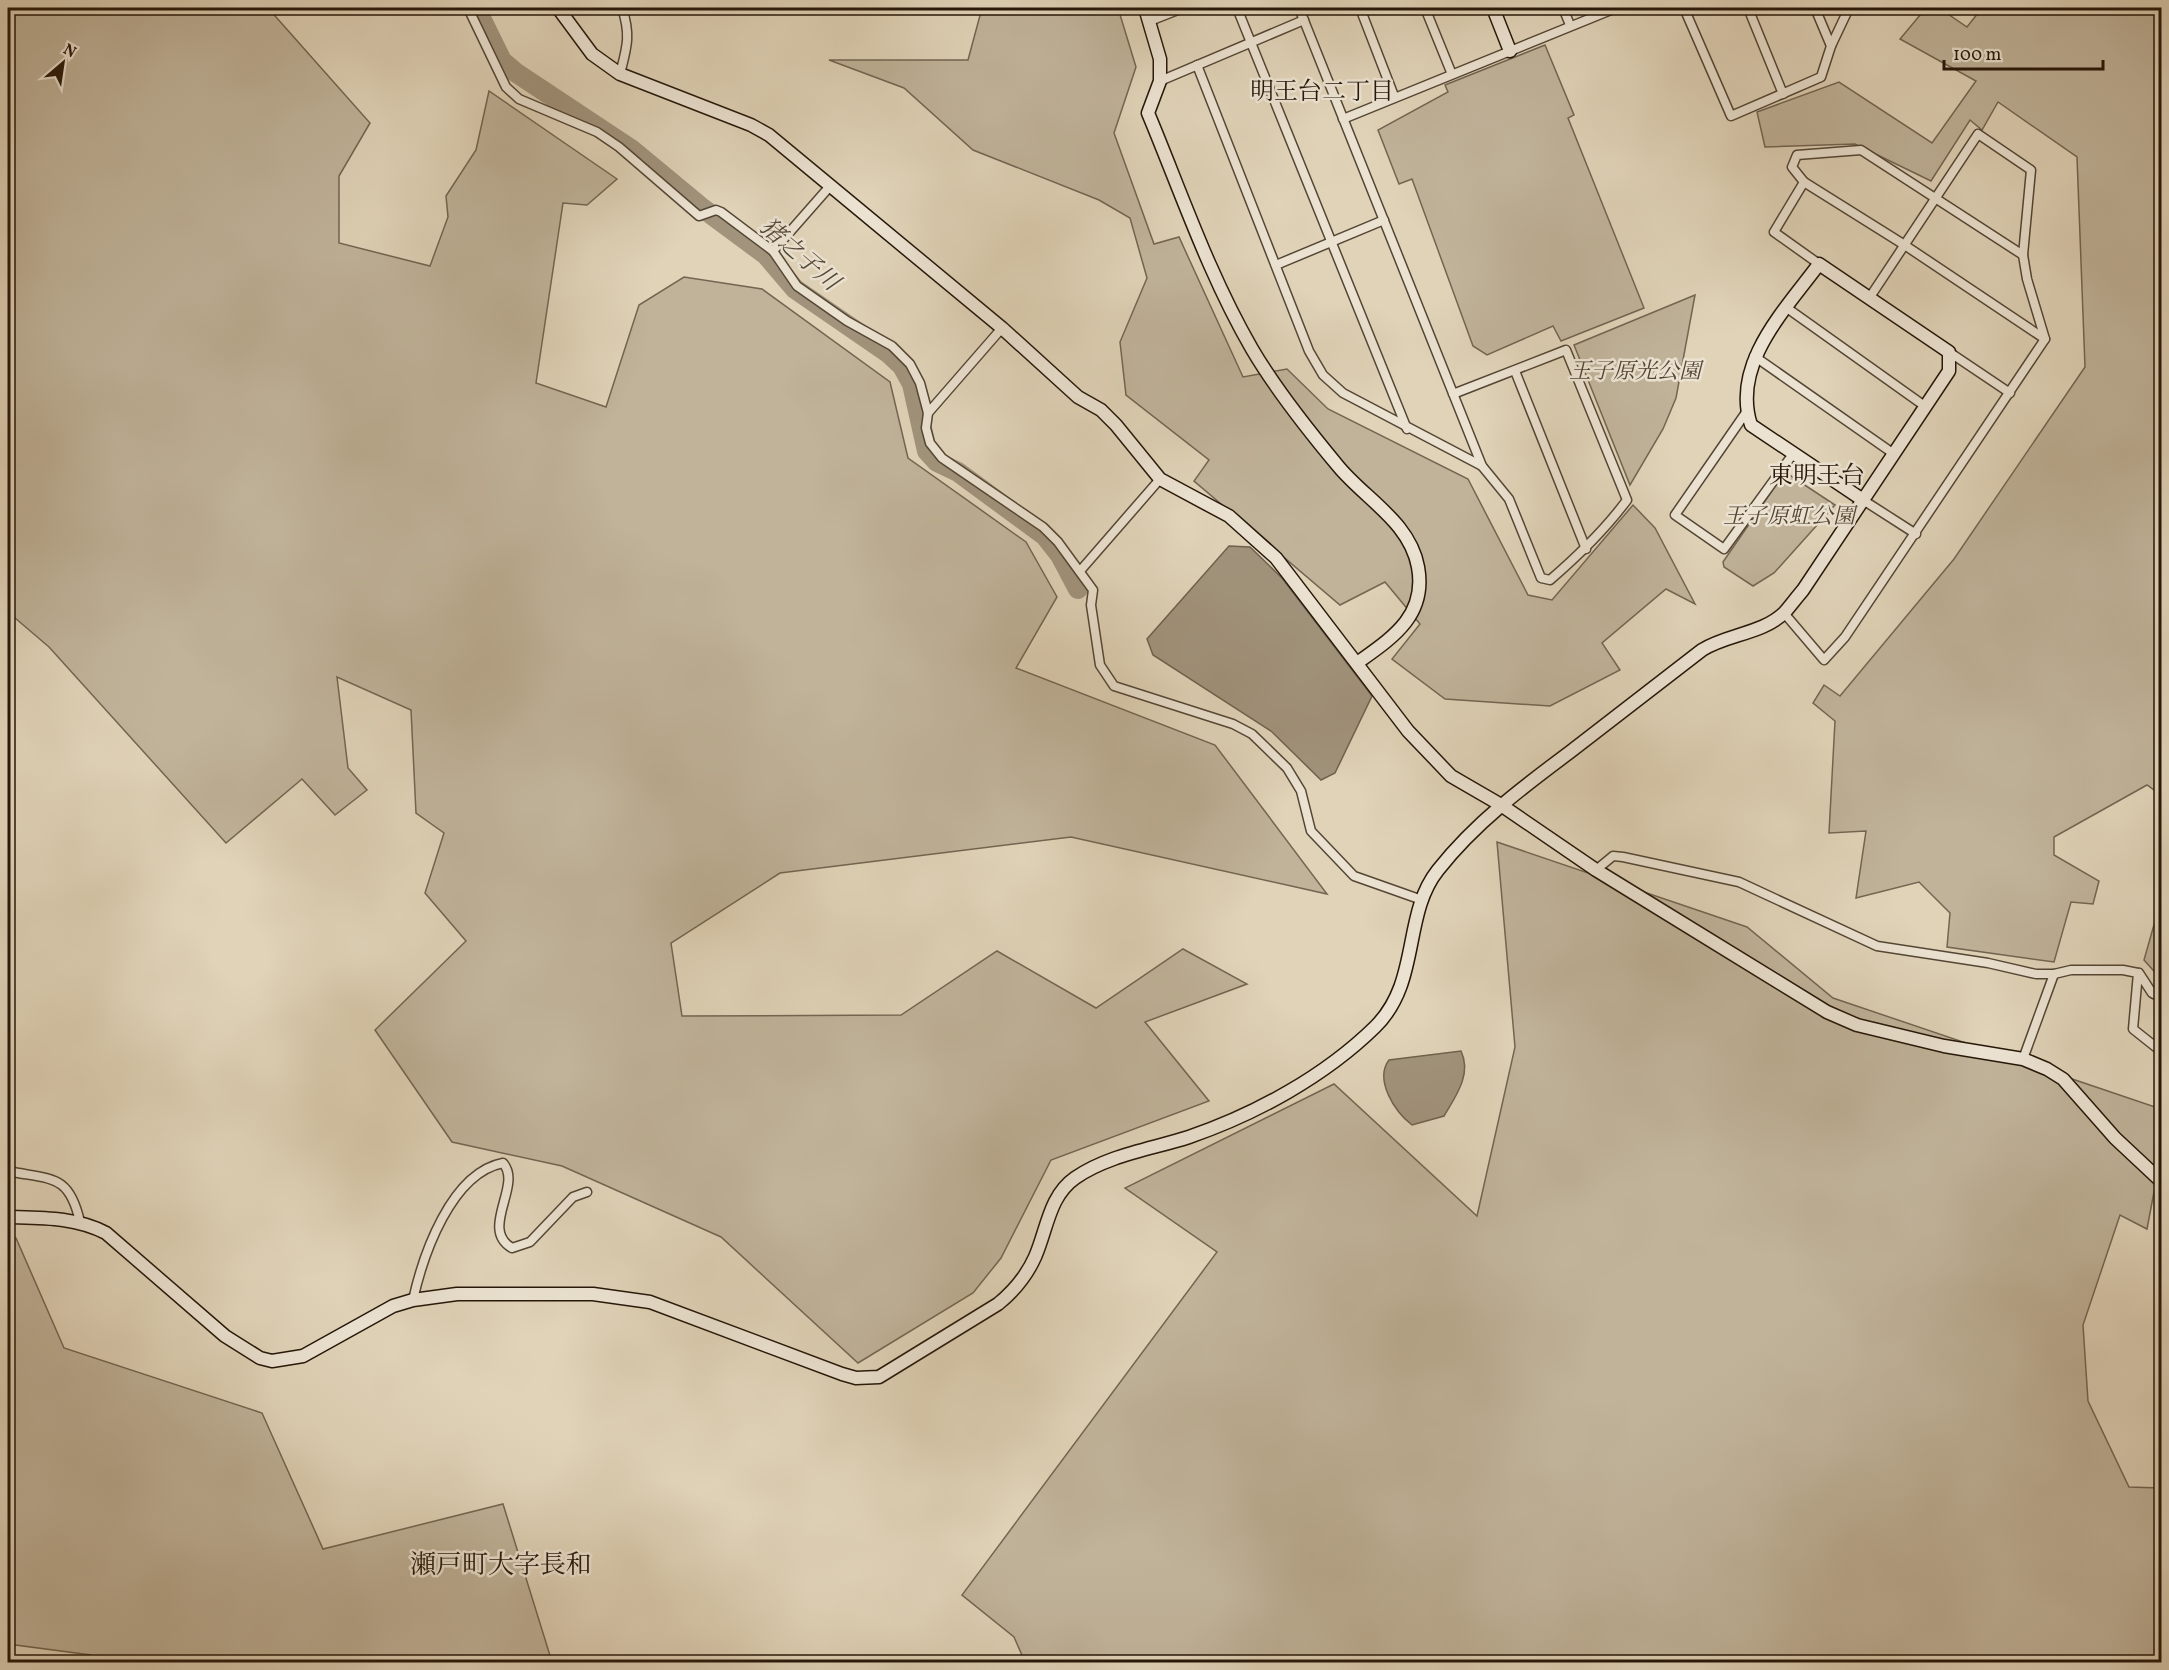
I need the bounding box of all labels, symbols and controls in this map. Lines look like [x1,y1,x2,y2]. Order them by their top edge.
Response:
north arrow [33,33,93,93]
scale bar [1944,33,2103,71]
text: N [59,39,80,64]
text: 100 m [1953,43,2002,68]
district label: 明王台二丁目 [1250,76,1394,110]
water label: 猪之子川 [751,211,848,302]
park label: 王子原光公園 [1569,357,1704,388]
district label: 東明王台 [1769,460,1865,494]
park label: 王子原虹公園 [1723,502,1858,533]
district label: 瀬戸町大字長和 [410,1548,592,1584]

